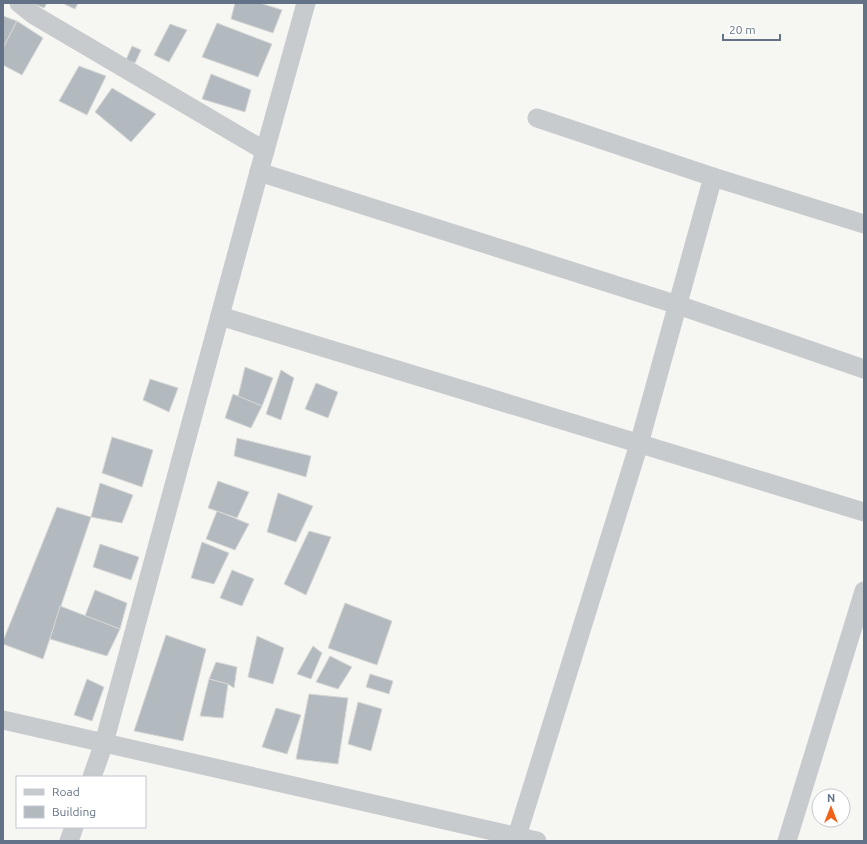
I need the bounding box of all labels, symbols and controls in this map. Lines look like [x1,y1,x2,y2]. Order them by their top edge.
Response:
scale bar [723,16,780,42]
text: 20 m [729,23,756,36]
legend [16,776,146,828]
text: Road [52,785,80,798]
north arrow [811,788,851,828]
text: N [827,792,835,804]
text: Building [52,805,96,818]

